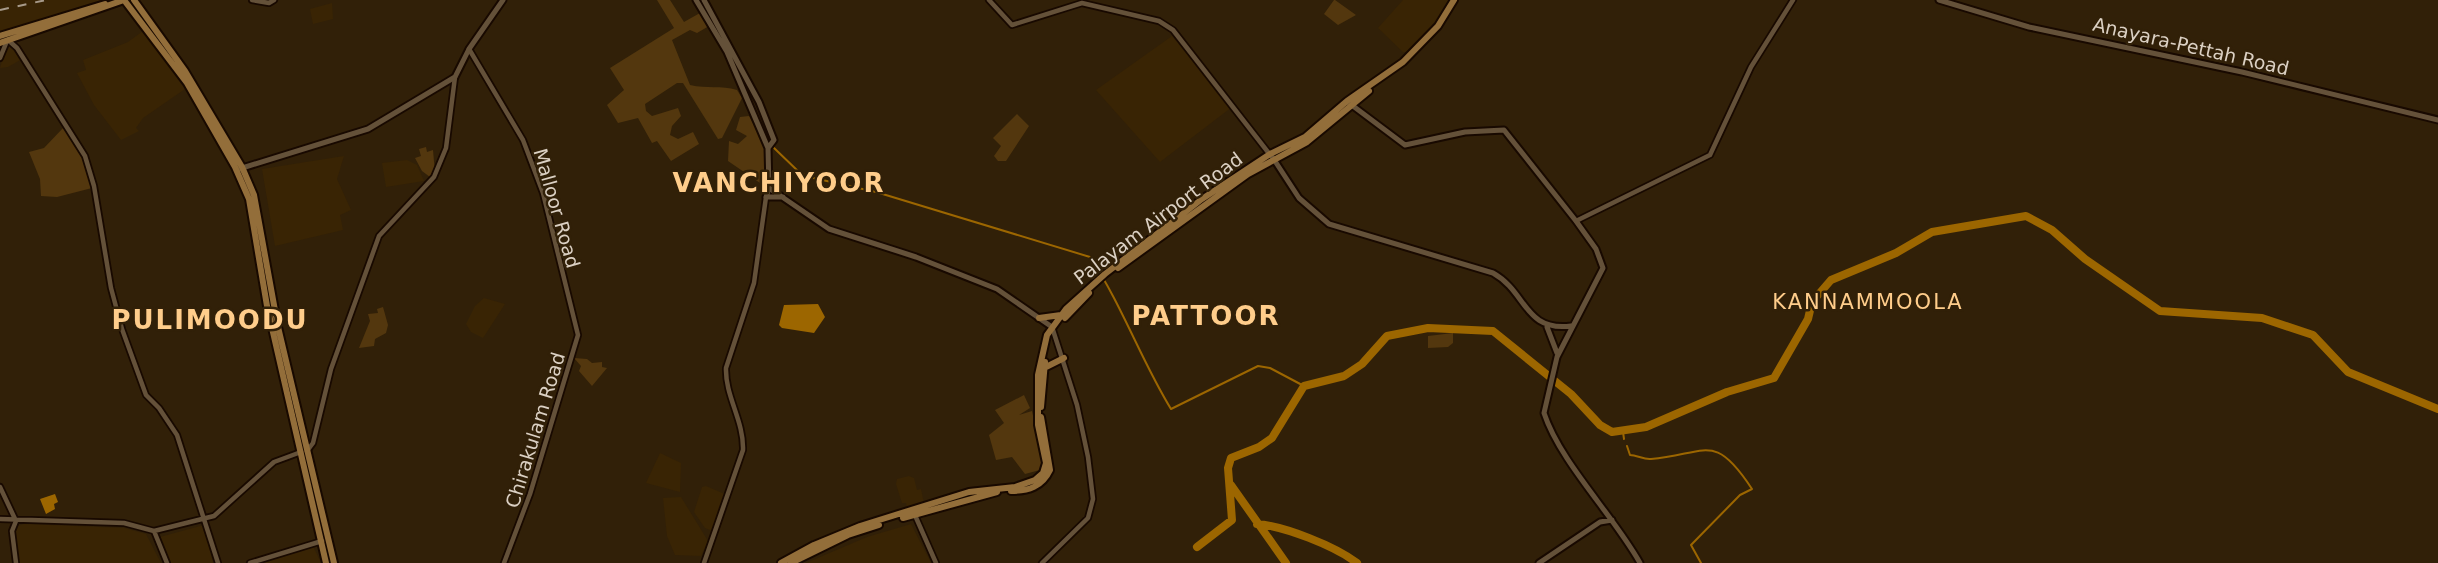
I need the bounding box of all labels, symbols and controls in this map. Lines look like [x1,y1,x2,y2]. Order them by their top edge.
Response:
street label: Anayara-Pettah Road [2091,13,2291,79]
street label: Malloor Road [529,146,585,270]
street label: Palayam Airport Road [1069,147,1247,289]
district label: VANCHIYOOR [673,168,885,198]
district label: KANNAMMOOLA [1772,290,1964,314]
district label: PATTOOR [1131,301,1281,331]
district label: PULIMOODU [111,305,309,335]
street label: Chirakulam Road [501,349,569,511]

